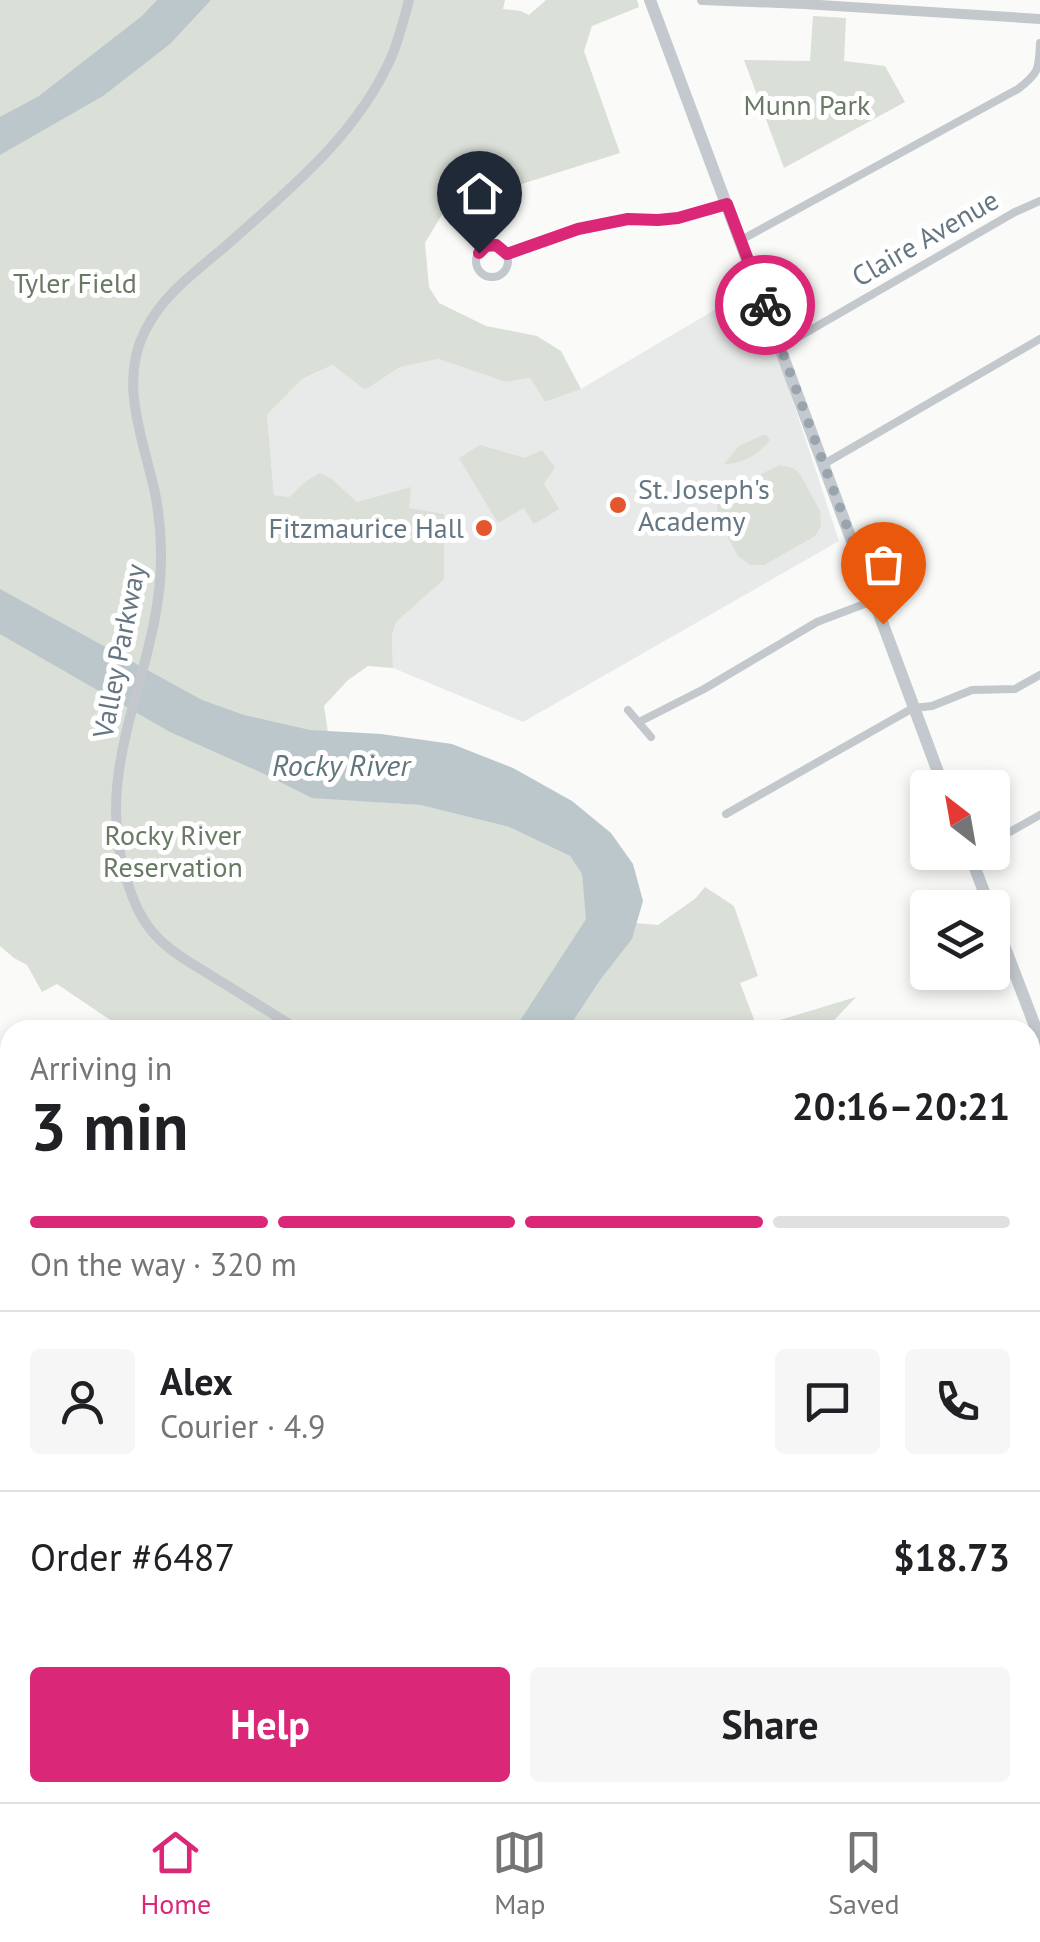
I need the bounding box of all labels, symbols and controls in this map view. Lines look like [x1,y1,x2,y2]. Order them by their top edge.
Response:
park label: Munn Park [744,86,871,123]
pin [437,151,522,254]
icon: home [452,166,507,221]
street label: Claire Avenue [845,181,1005,294]
courier [715,255,815,355]
park label: Tyler Field [13,264,137,301]
icon: bike [738,278,793,333]
place label: St. Joseph's Academy [638,470,770,539]
marker: St. Joseph's Academy [607,494,629,516]
place label: Fitzmaurice Hall [269,509,464,546]
marker: Fitzmaurice Hall [473,517,495,539]
pin [841,522,926,625]
icon: bag [856,537,911,592]
street label: Valley Parkway [83,561,154,742]
water label: Rocky River [272,745,412,784]
north arrow [910,770,1010,870]
map controls [910,770,1010,990]
park label: Rocky River Reservation [103,816,243,885]
button: layers [910,890,1010,990]
text: Arriving in [30,1047,172,1089]
text: 20:16–20:21 [792,1081,1010,1130]
text: 3 min [30,1084,189,1168]
text: On the way · 320 m [30,1243,297,1285]
button: person [30,1349,135,1454]
button: chat [775,1349,880,1454]
button: phone [905,1349,1010,1454]
text: Alex [160,1356,233,1405]
text: Courier · 4.9 [160,1405,326,1447]
text: Order #6487 [30,1532,235,1581]
text: $18.73 [893,1532,1010,1581]
button: Help [30,1667,510,1782]
button: Share [530,1667,1010,1782]
tab: Home [140,1825,211,1922]
tab: Map [492,1825,547,1922]
tab: Saved [828,1825,899,1922]

